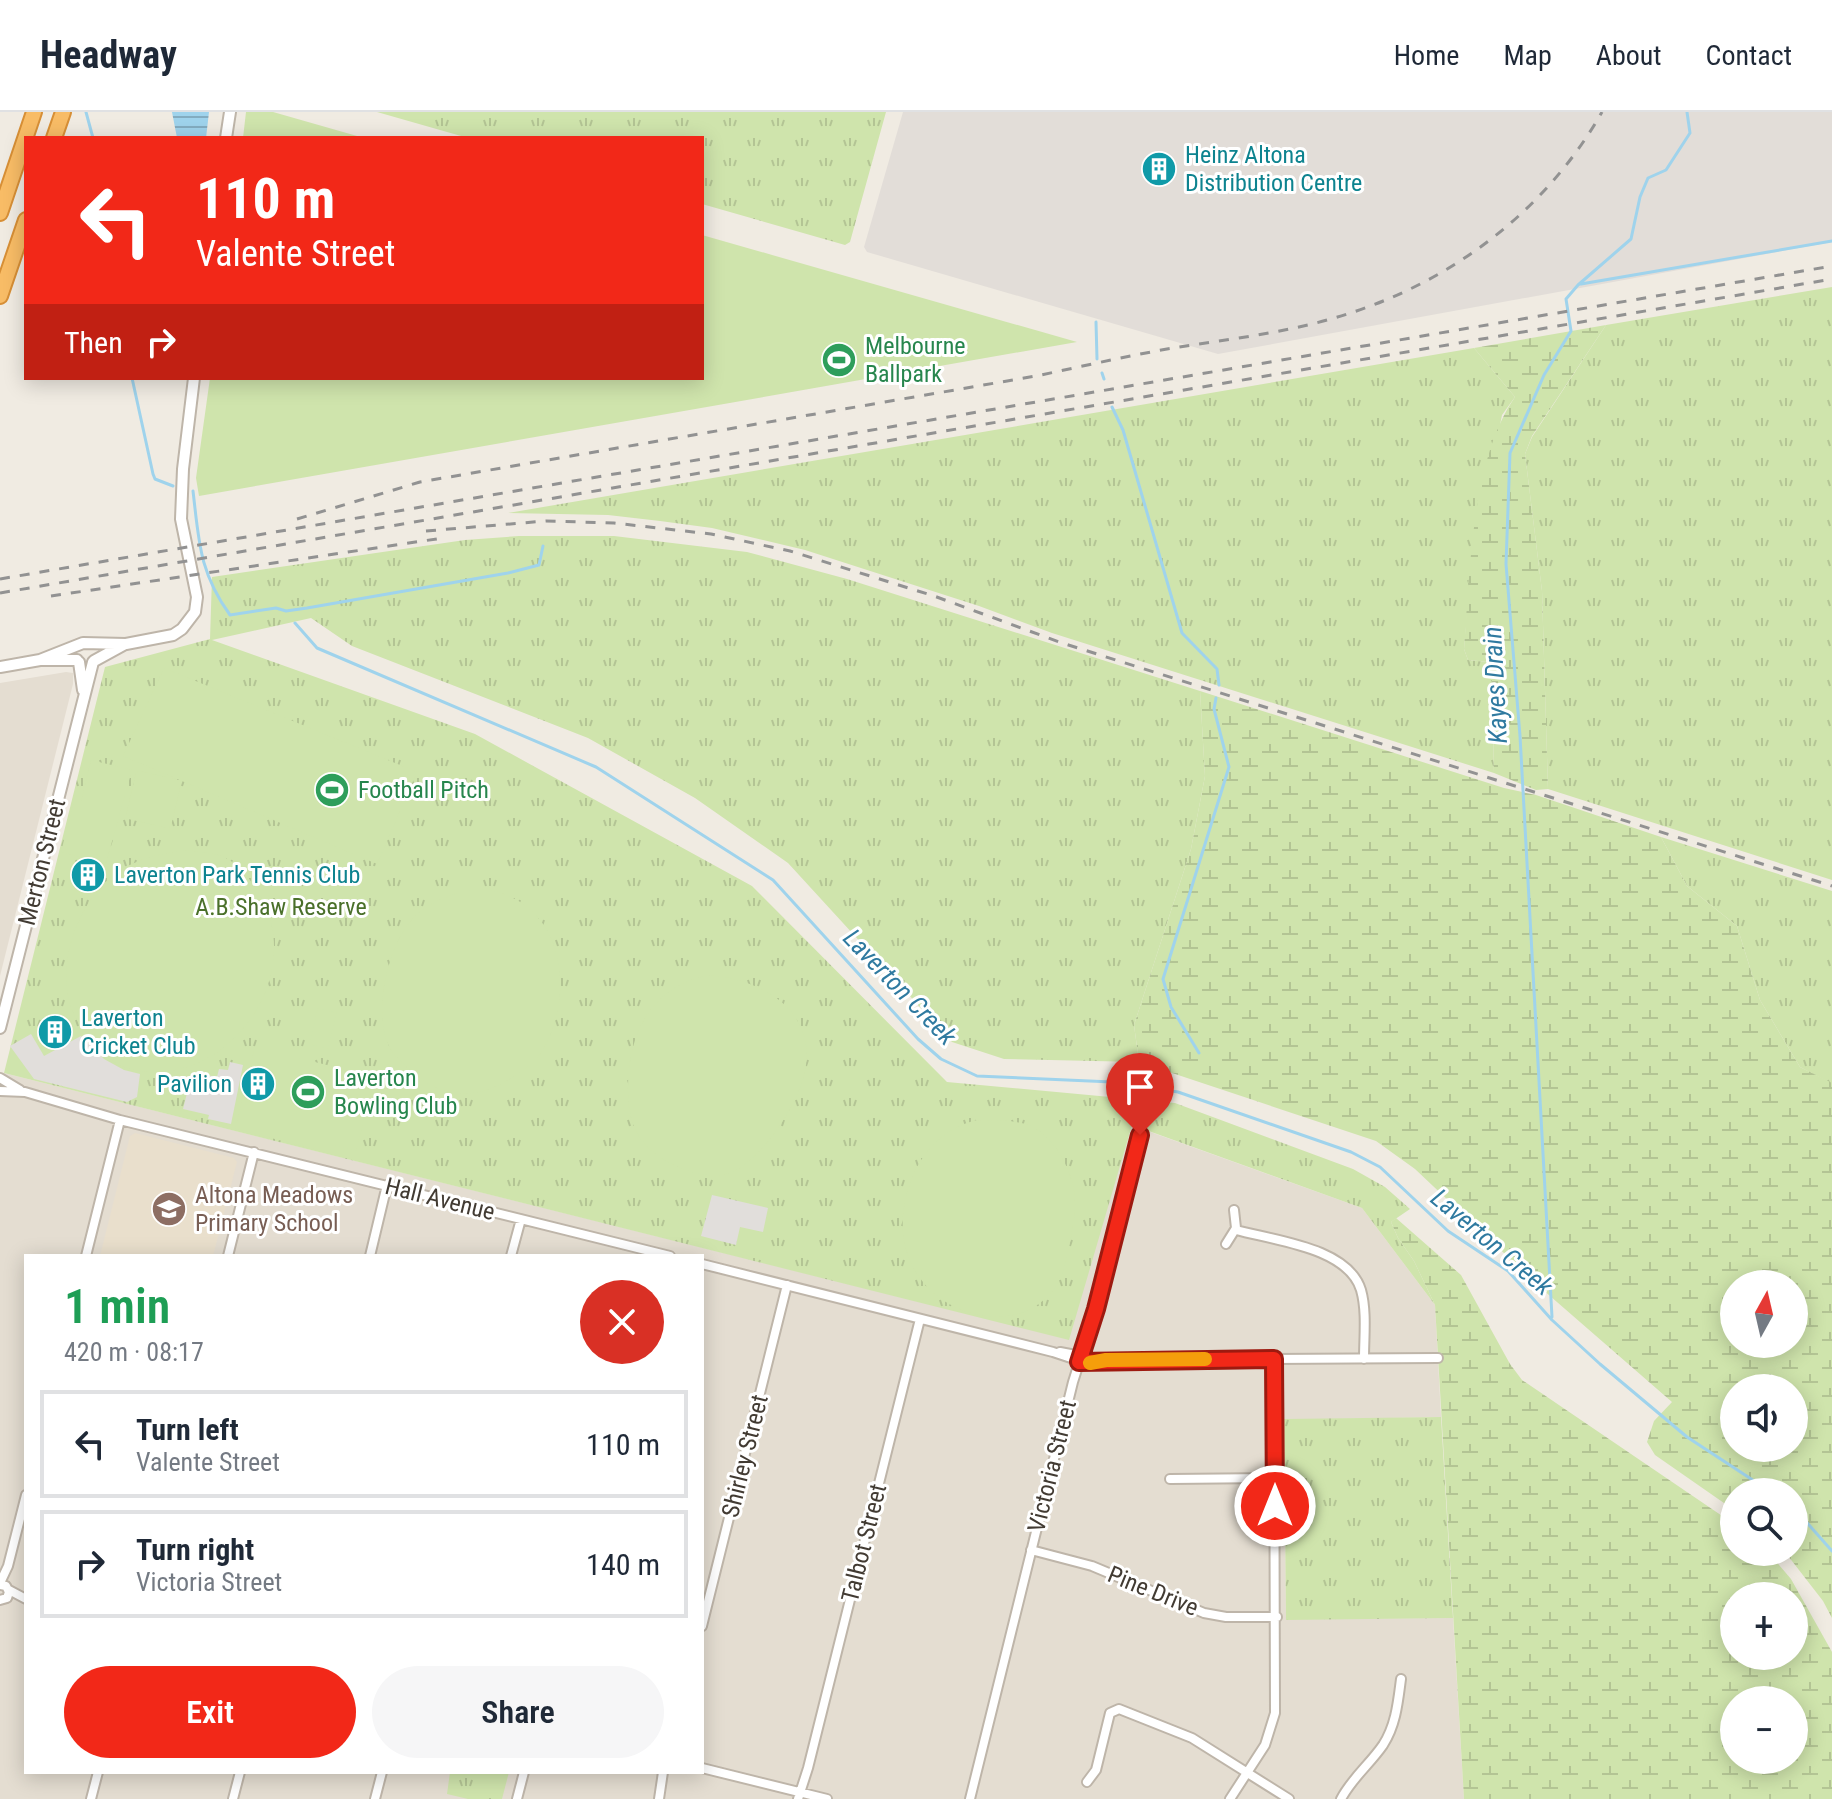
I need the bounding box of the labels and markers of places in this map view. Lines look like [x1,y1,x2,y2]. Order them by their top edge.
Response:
place label: Heinz Altona Distribution Centre [1185,141,1362,197]
building icon: Heinz Altona Distribution Centre [1140,150,1178,188]
place label: Melbourne Ballpark [865,332,966,388]
sports icon: Melbourne Ballpark [820,341,858,379]
sports icon: Football Pitch [313,771,351,809]
place label: Football Pitch [358,776,489,804]
building icon: Laverton Park Tennis Club [69,856,107,894]
place label: Laverton Park Tennis Club [114,861,360,889]
place label: Laverton Cricket Club [81,1004,196,1060]
building icon: Laverton Cricket Club [36,1013,74,1051]
pin [1106,1053,1174,1135]
place label: Laverton Bowling Club [334,1064,457,1120]
building icon: Pavilion [239,1065,277,1103]
place label: Pavilion [157,1070,232,1098]
sports icon: Laverton Bowling Club [289,1073,327,1111]
place label: Altona Meadows Primary School [195,1181,353,1237]
school or university icon: Altona Meadows Primary School [150,1190,188,1228]

